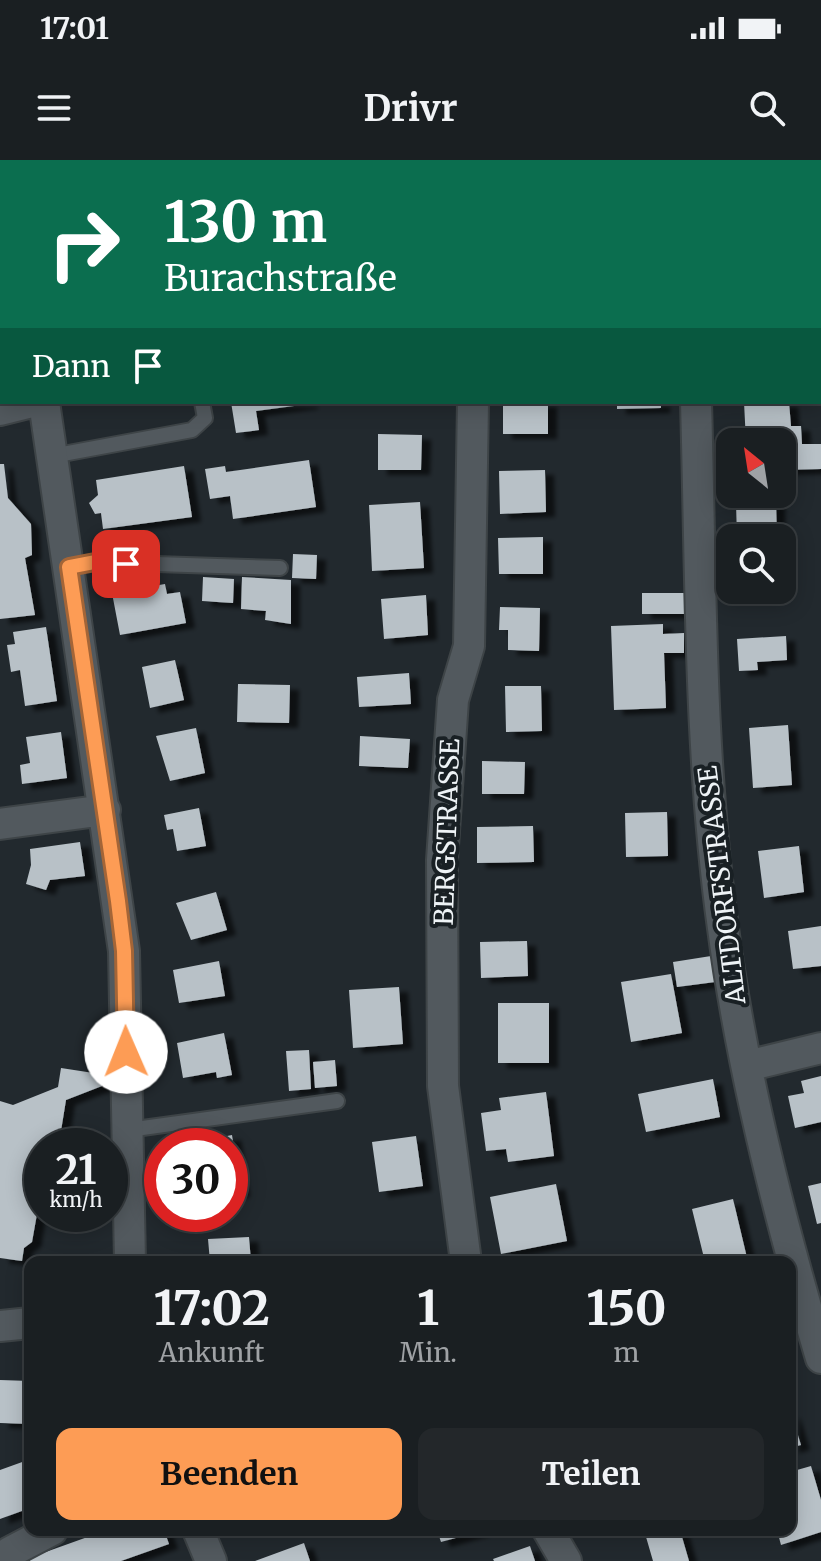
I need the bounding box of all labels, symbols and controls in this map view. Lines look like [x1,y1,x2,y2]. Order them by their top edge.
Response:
text: 17:01 [40,9,109,47]
icon: menu [32,86,76,130]
text: Drivr [364,86,457,131]
icon: search [745,86,789,130]
text: 130 m [164,187,327,257]
icon: right [32,192,136,296]
text: Burachstraße [164,256,397,301]
icon: arrive [126,344,170,388]
text: Dann [32,347,110,385]
north arrow [716,428,796,508]
map controls [716,428,796,604]
button: search [716,524,796,604]
pin [92,530,160,598]
icon: arrive [104,542,148,586]
street label: BERGSTRASSE [427,737,466,926]
street label: ALTDORFSTRASSE [690,763,753,1007]
position arrow [84,1010,168,1094]
speed limit sign: 30 [144,1128,248,1232]
text: 21 [56,1145,96,1195]
text: km/h [50,1187,102,1212]
text: 17:02 [153,1278,270,1338]
text: 1 [417,1278,439,1338]
text: 150 [586,1278,667,1338]
text: Ankunft [159,1336,264,1369]
text: Min. [399,1336,457,1369]
text: m [614,1336,639,1369]
button: Beenden [56,1428,402,1520]
button: Teilen [418,1428,764,1520]

